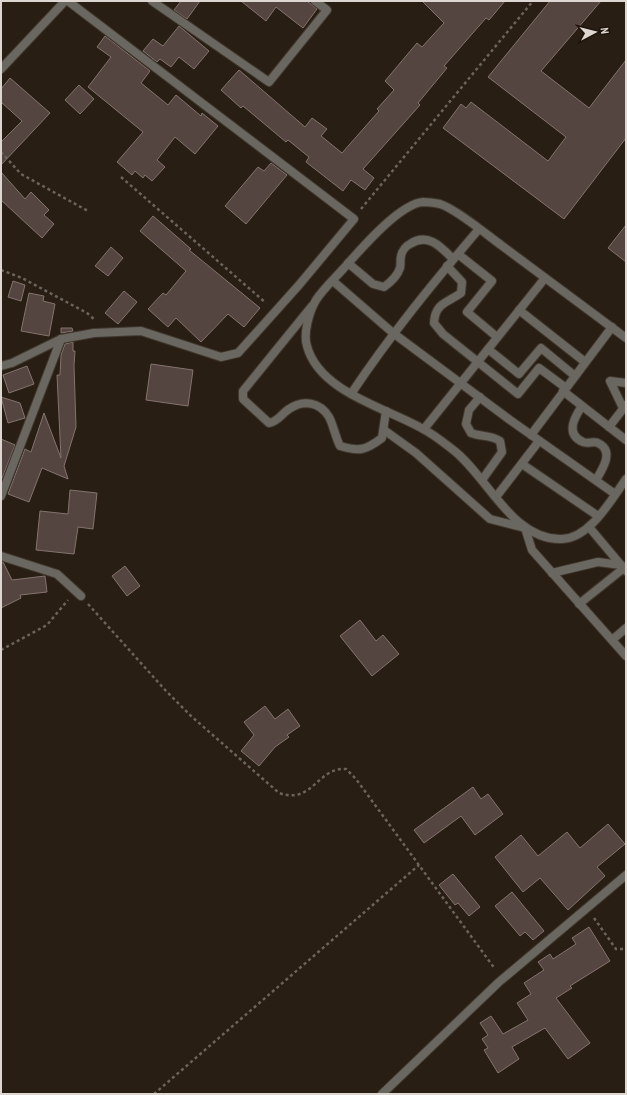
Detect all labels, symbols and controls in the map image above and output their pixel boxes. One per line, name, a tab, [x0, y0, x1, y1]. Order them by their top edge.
north arrow	[575, 12, 615, 52]
text: N	[598, 27, 612, 35]

